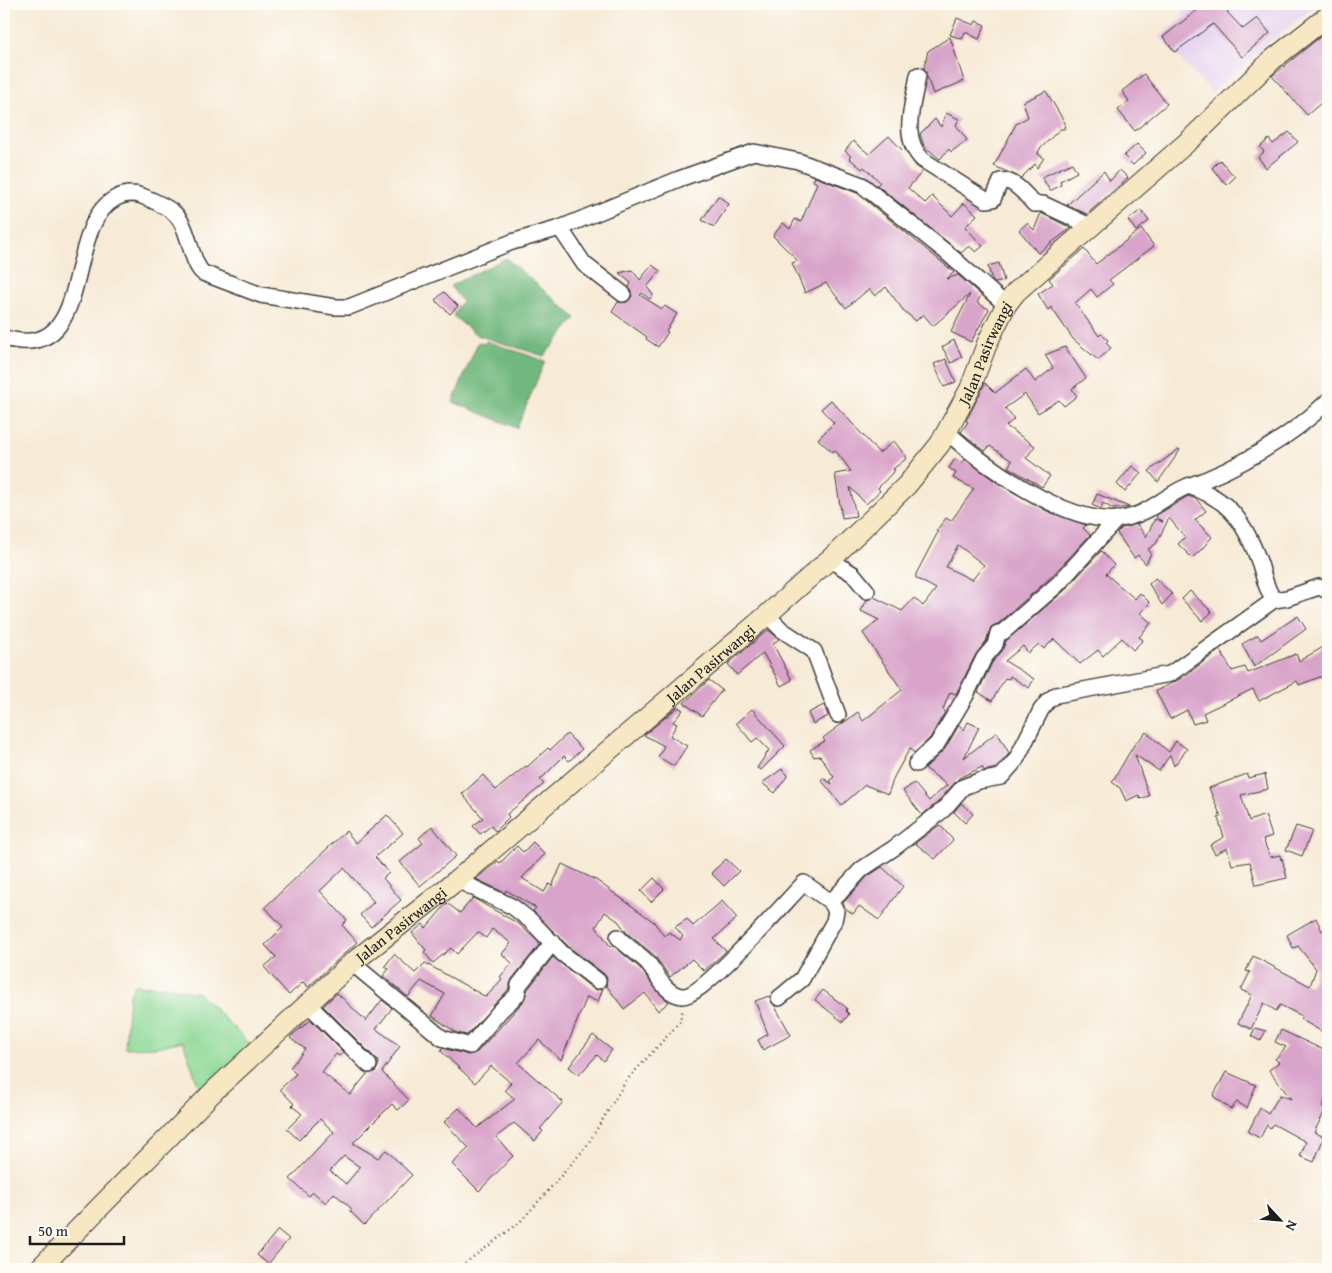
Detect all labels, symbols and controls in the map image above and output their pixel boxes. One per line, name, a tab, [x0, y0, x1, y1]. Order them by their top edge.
street label: Jalan Pasirwangi	[951, 295, 1018, 411]
street label: Jalan Pasirwangi	[659, 618, 761, 710]
street label: Jalan Pasirwangi	[348, 880, 452, 970]
north arrow	[1254, 1196, 1304, 1246]
scale bar	[30, 1213, 124, 1245]
text: N	[1280, 1217, 1303, 1235]
text: 50 m	[38, 1220, 69, 1241]

